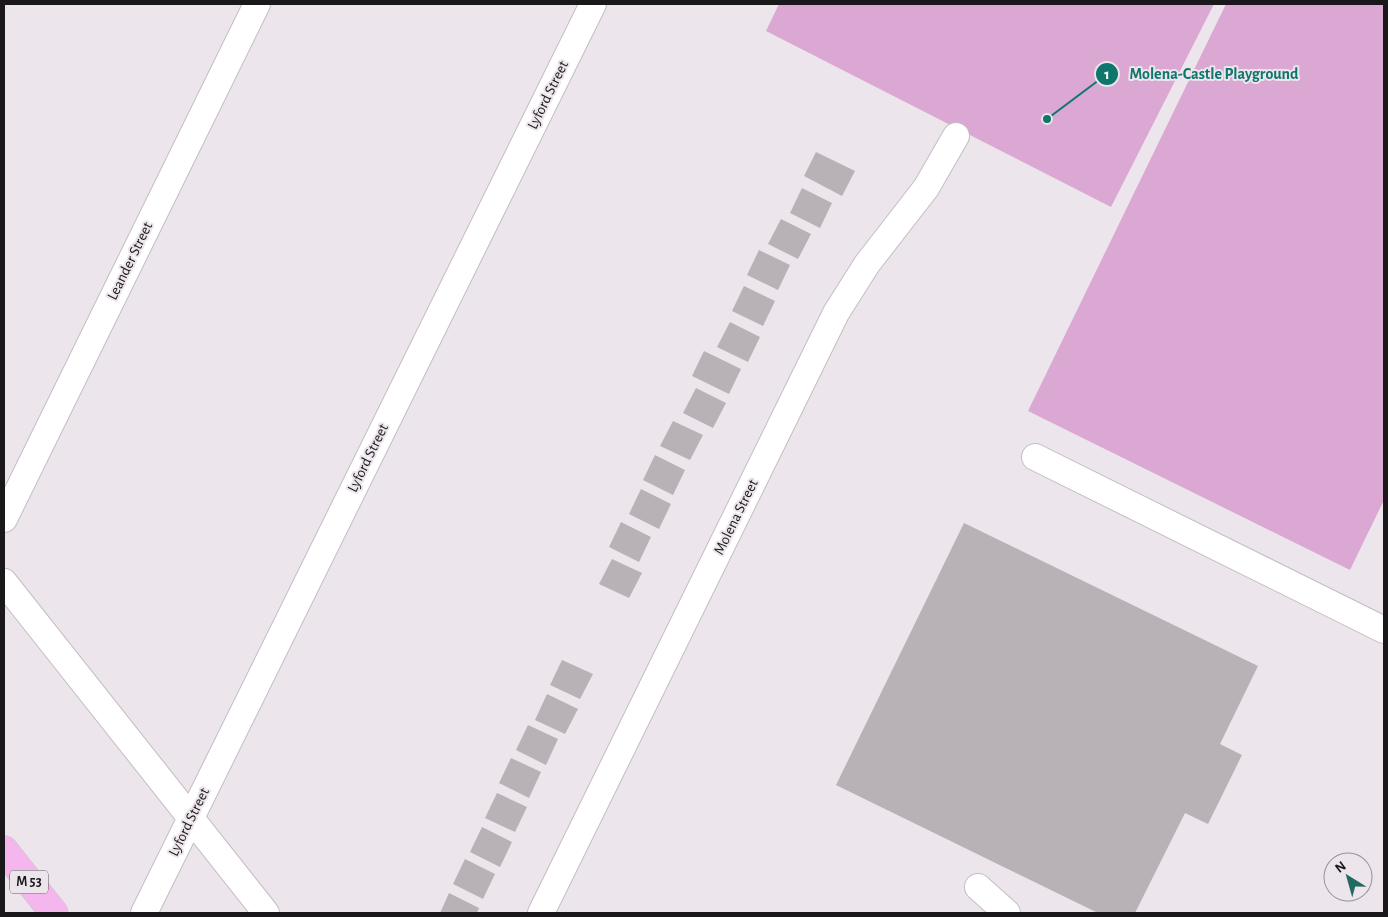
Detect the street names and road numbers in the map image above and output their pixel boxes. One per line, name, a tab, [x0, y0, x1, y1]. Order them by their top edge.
street label: Lyford Street	[525, 58, 571, 132]
street label: Leander Street	[105, 219, 155, 302]
street label: Lyford Street	[345, 421, 391, 495]
street label: Molena Street	[711, 477, 761, 557]
street label: Lyford Street	[166, 785, 212, 859]
road number: M 53	[10, 870, 48, 894]

